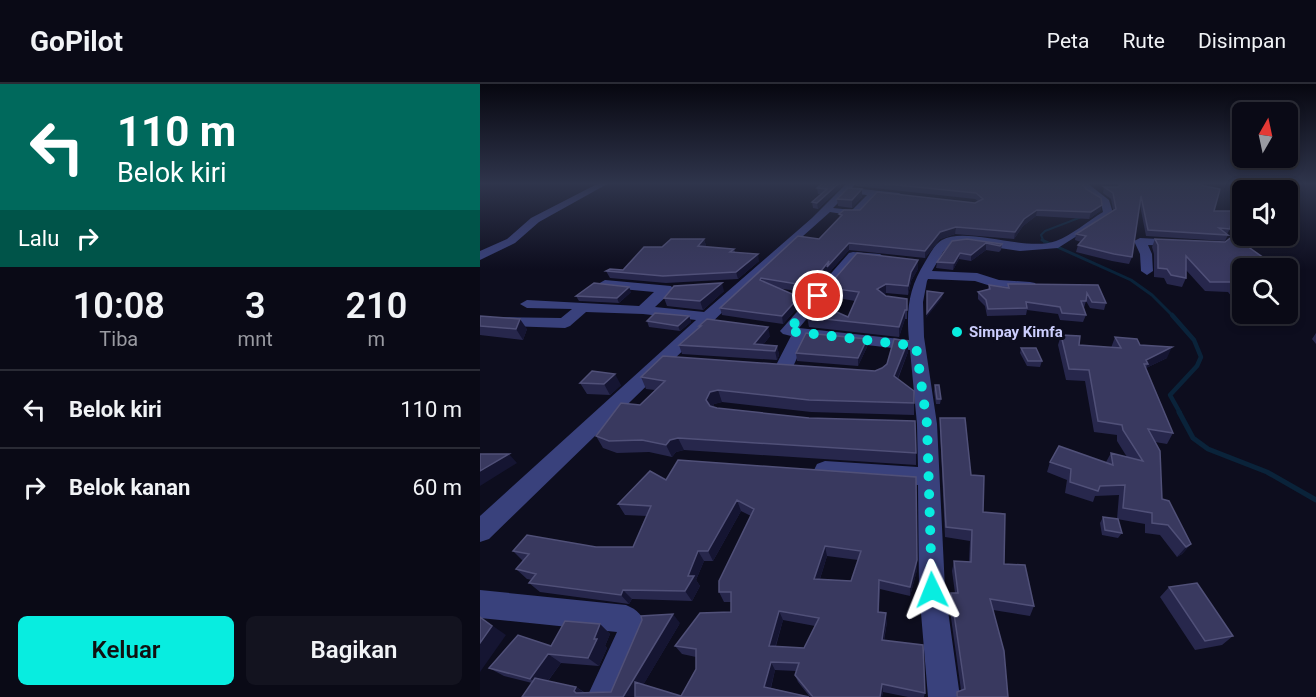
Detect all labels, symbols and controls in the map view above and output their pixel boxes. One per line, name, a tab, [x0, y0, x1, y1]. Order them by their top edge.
text: GoPilot	[30, 25, 123, 58]
text: Peta	[1047, 29, 1089, 53]
text: Rute	[1122, 29, 1165, 53]
text: Disimpan	[1198, 29, 1286, 53]
north arrow	[1232, 102, 1298, 168]
map controls	[1232, 102, 1298, 324]
text: 110 m	[117, 107, 236, 156]
icon: left	[18, 108, 96, 186]
text: Belok kiri	[117, 157, 226, 189]
button: sound	[1232, 180, 1298, 246]
icon: right	[71, 222, 104, 255]
text: Lalu	[18, 226, 59, 251]
button: search	[1232, 258, 1298, 324]
pin	[792, 270, 843, 321]
icon: arrive	[801, 279, 834, 312]
text: 10:08	[73, 285, 165, 327]
text: 3	[245, 285, 265, 327]
text: 210	[346, 285, 407, 327]
place label: Simpay Kimfa	[969, 323, 1063, 341]
marker: Simpay Kimfa	[950, 325, 964, 339]
text: Tiba	[99, 327, 138, 351]
text: mnt	[238, 327, 273, 351]
text: m	[368, 327, 385, 351]
icon: left	[18, 393, 51, 426]
text: Belok kiri	[69, 397, 162, 422]
text: 110 m	[400, 397, 462, 422]
icon: right	[18, 471, 51, 504]
text: Belok kanan	[69, 475, 190, 500]
text: 60 m	[413, 475, 462, 500]
position arrow	[900, 558, 964, 622]
button: Keluar	[18, 616, 234, 685]
button: Bagikan	[246, 616, 462, 685]

